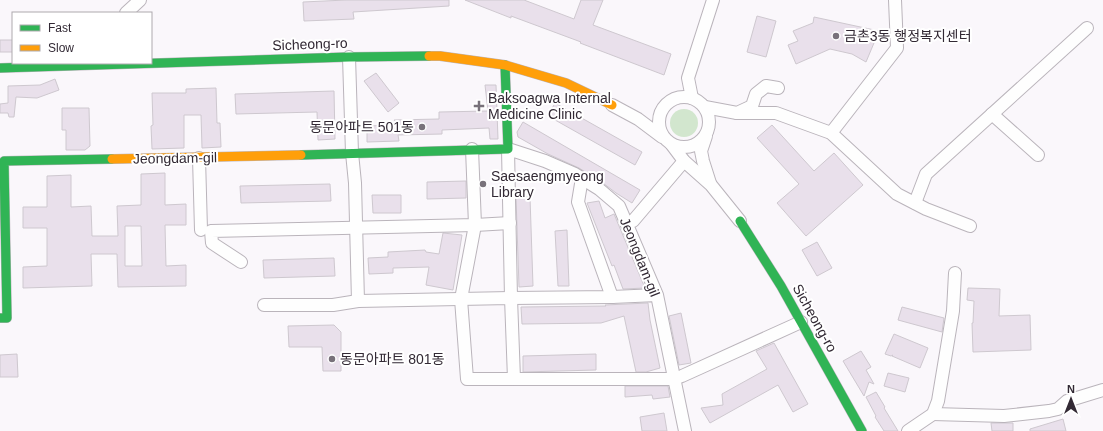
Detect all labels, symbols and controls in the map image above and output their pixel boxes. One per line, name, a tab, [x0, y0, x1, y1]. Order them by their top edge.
legend	[12, 12, 152, 64]
text: Fast	[48, 21, 72, 35]
place label: 금촌3동 행정복지센터	[844, 28, 972, 44]
marker: 금촌3동 행정복지센터	[831, 31, 841, 41]
street label: Sicheong-ro	[272, 35, 348, 53]
text: Slow	[48, 41, 74, 55]
place label: Baksoagwa Internal Medicine Clinic	[488, 90, 611, 122]
marker: Baksoagwa Internal Medicine Clinic	[473, 100, 485, 112]
place label: 동문아파트 501동	[309, 119, 414, 135]
marker: 동문아파트 501동	[417, 122, 427, 132]
street label: Jeongdam-gil	[133, 149, 217, 167]
place label: Saesaengmyeong Library	[491, 168, 604, 200]
marker: Saesaengmyeong Library	[478, 179, 488, 189]
street label: Jeongdam-gil	[617, 215, 663, 299]
street label: Sicheong-ro	[790, 281, 840, 355]
place label: 동문아파트 801동	[340, 351, 445, 367]
marker: 동문아파트 801동	[327, 354, 337, 364]
north arrow	[1051, 379, 1091, 419]
text: N	[1067, 383, 1075, 395]

